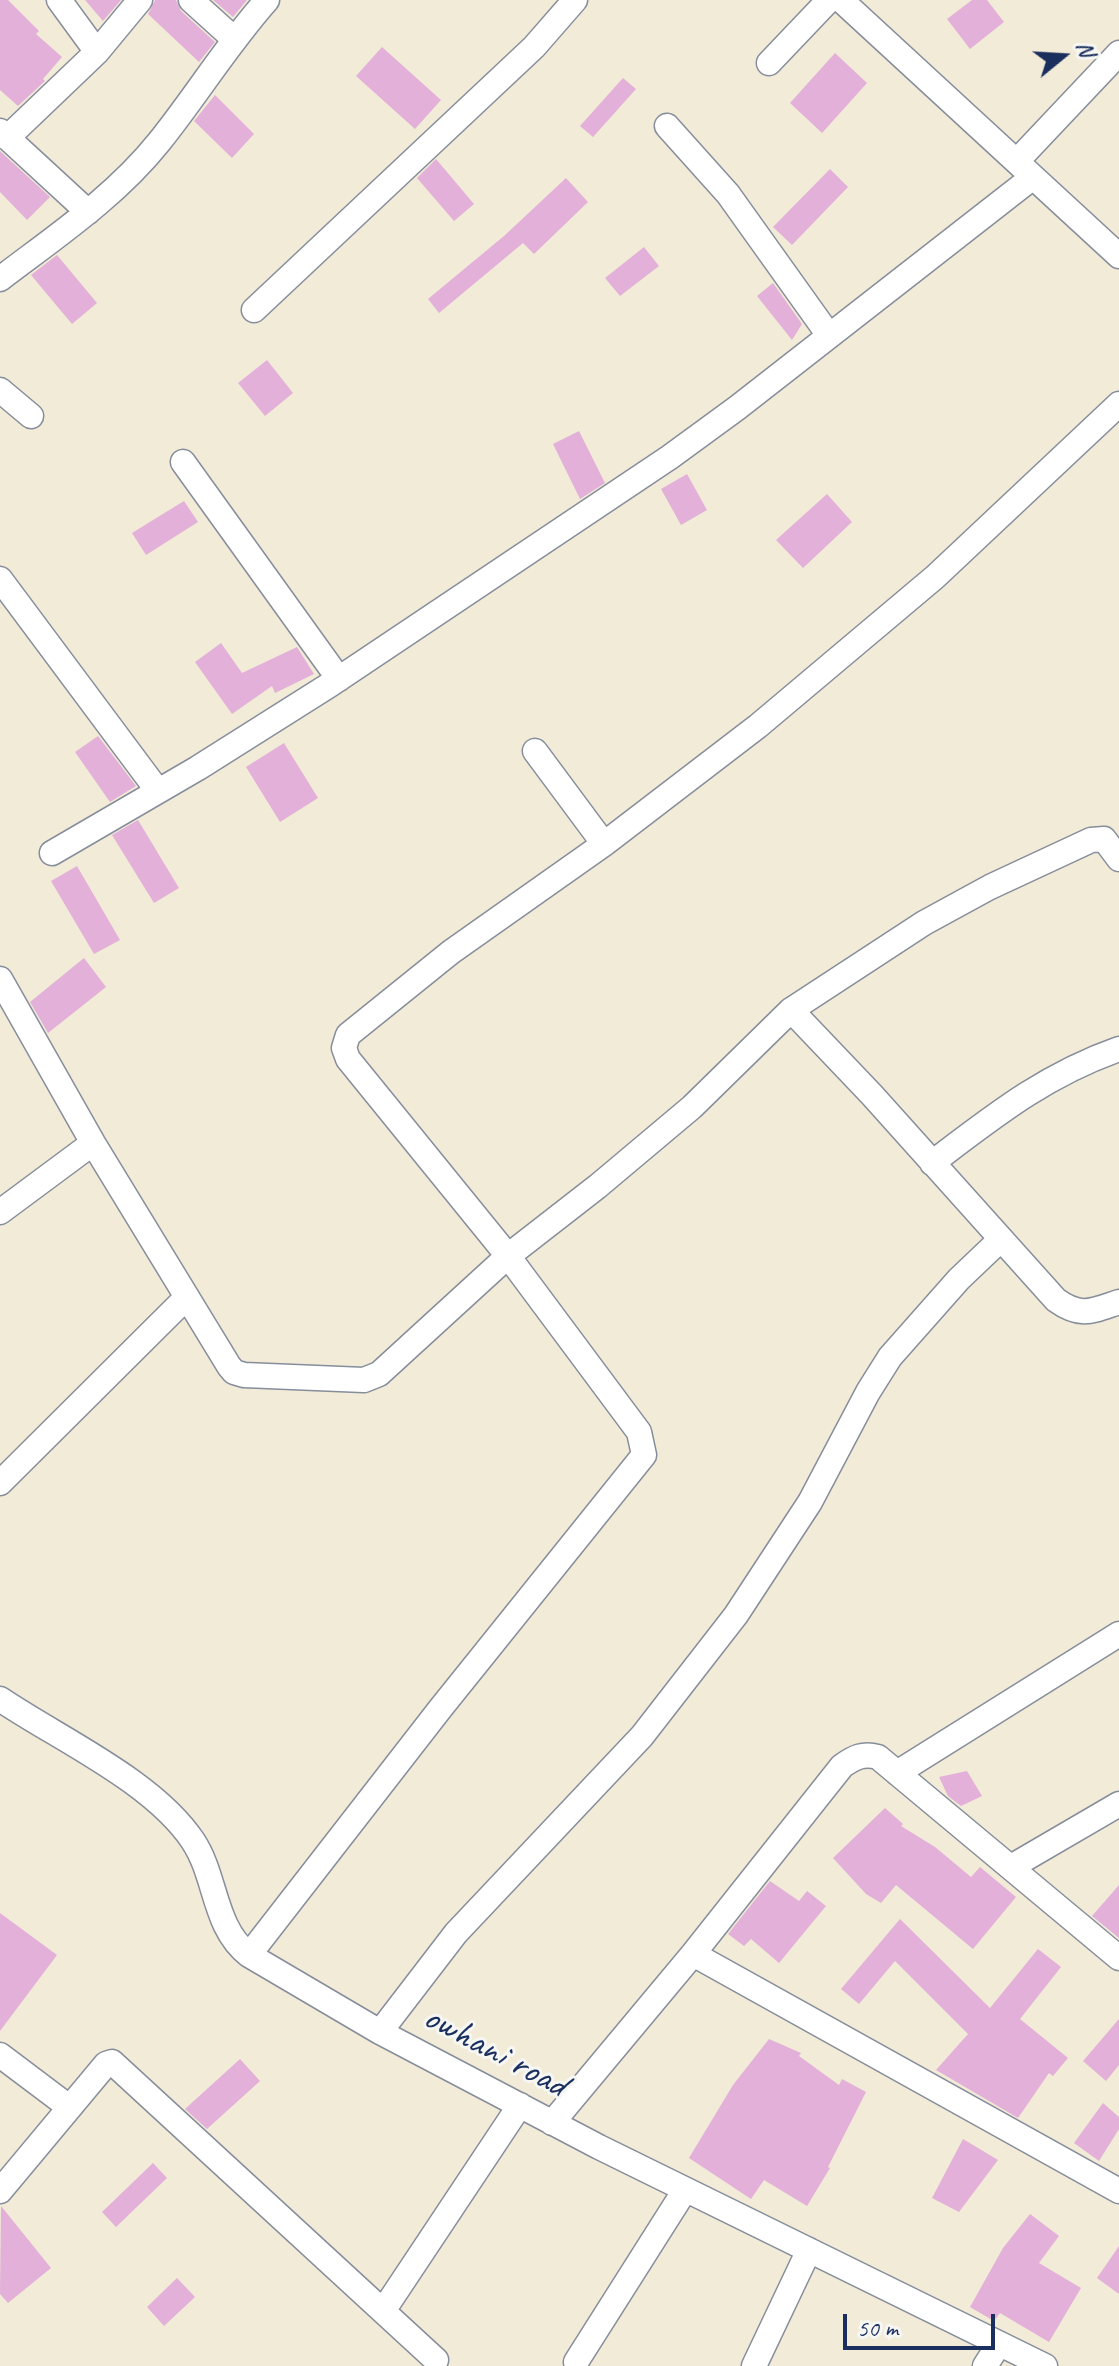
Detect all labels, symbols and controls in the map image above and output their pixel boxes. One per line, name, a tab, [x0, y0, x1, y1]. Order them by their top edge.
north arrow	[1023, 16, 1103, 96]
text: N	[1070, 38, 1101, 59]
street label: owhani road	[415, 1995, 575, 2109]
scale bar	[847, 2298, 999, 2348]
text: 50 m	[857, 2313, 898, 2343]

